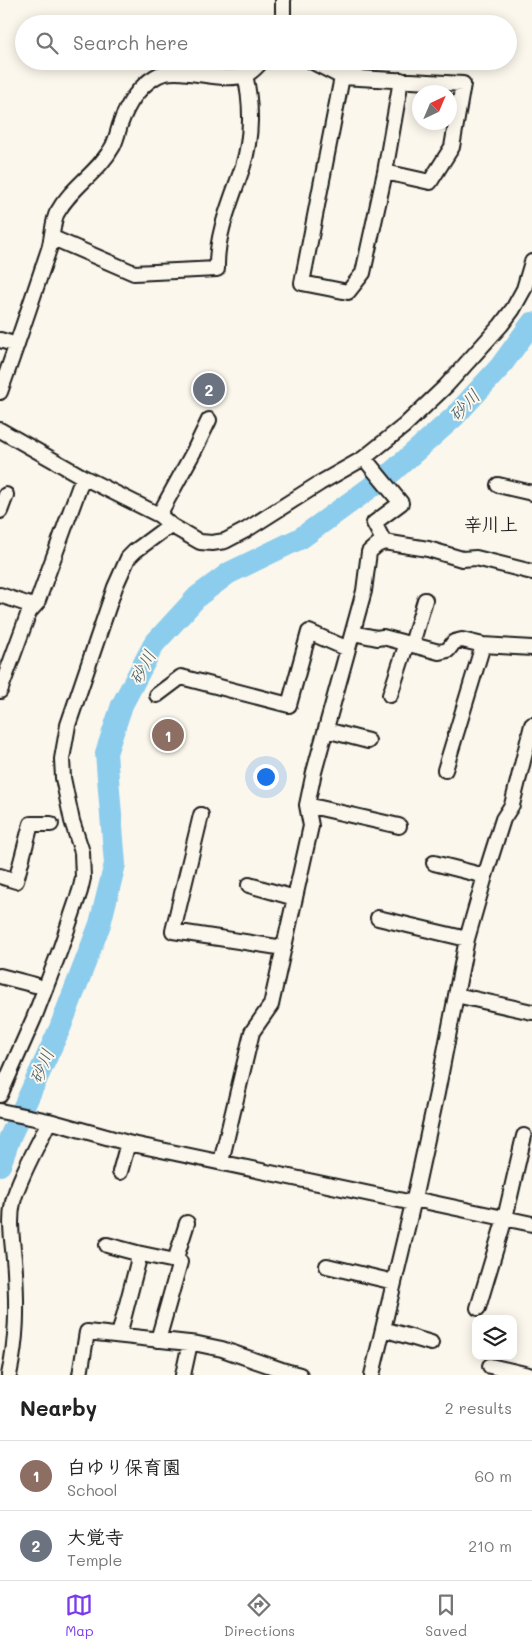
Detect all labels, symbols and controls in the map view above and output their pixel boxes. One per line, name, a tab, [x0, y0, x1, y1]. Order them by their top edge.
search box	[15, 15, 517, 70]
icon: search	[33, 29, 61, 57]
text: Search here	[73, 30, 189, 55]
north arrow	[412, 85, 457, 130]
pin: 2	[193, 370, 225, 408]
water label: 砂川	[443, 384, 485, 426]
district label: 辛川上	[464, 512, 518, 536]
water label: 砂川	[123, 645, 161, 689]
pin: 1	[152, 716, 184, 754]
your location	[253, 764, 279, 790]
water label: 砂川	[23, 1045, 59, 1087]
map controls	[472, 1315, 517, 1360]
button: layers	[472, 1315, 517, 1360]
text: Nearby	[20, 1394, 97, 1421]
text: 2 results	[445, 1397, 512, 1418]
text: 白ゆり保育園	[67, 1454, 181, 1479]
text: 1	[32, 1465, 40, 1486]
text: 60 m	[475, 1465, 512, 1486]
text: School	[67, 1479, 117, 1500]
text: 大覚寺	[67, 1524, 124, 1549]
text: 2	[32, 1535, 40, 1556]
text: 210 m	[468, 1535, 512, 1556]
text: Temple	[67, 1549, 122, 1570]
tab: Map	[65, 1591, 94, 1640]
tab: Directions	[224, 1591, 295, 1640]
tab: Saved	[425, 1591, 467, 1640]

